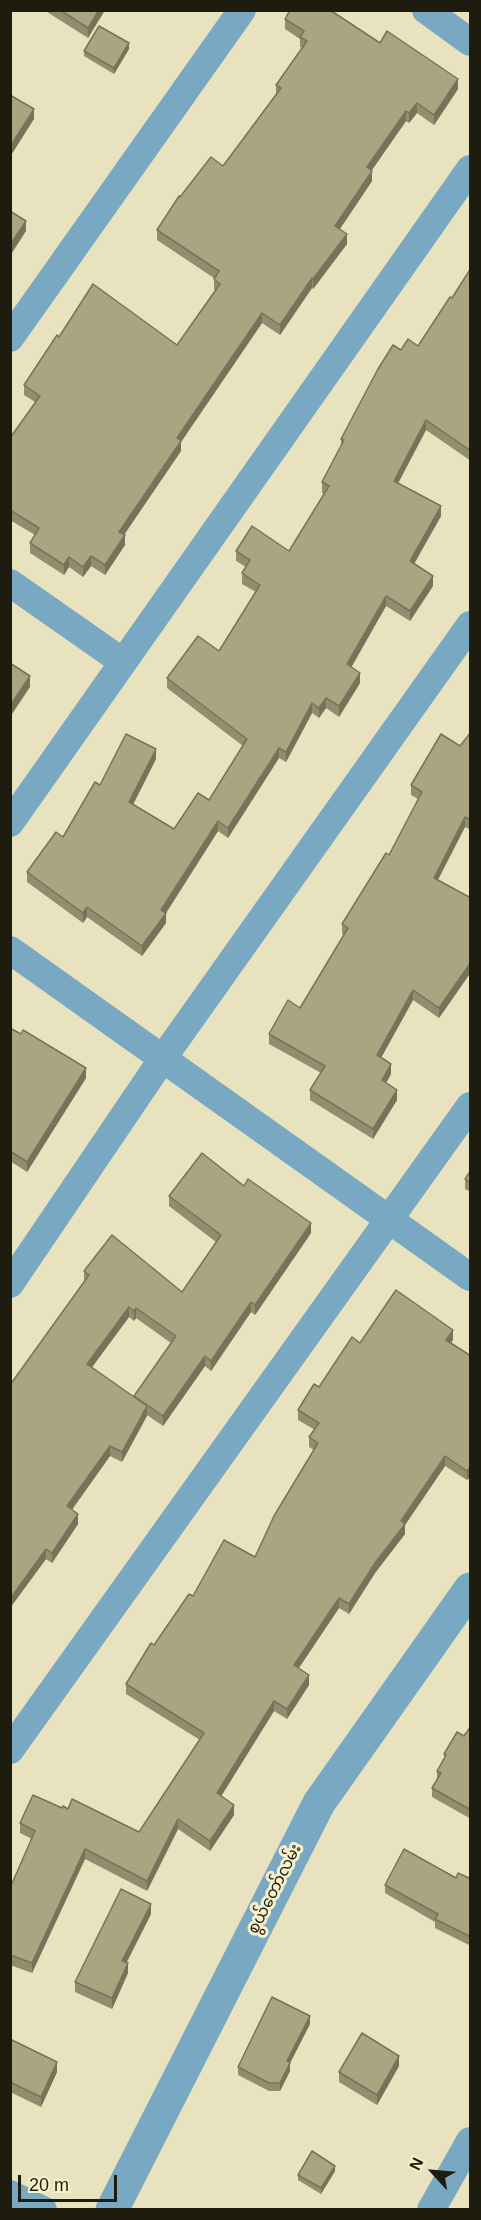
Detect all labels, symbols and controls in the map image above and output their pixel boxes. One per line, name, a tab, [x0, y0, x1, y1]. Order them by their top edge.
street label: စွယ်တော်လမ်း	[244, 1841, 306, 1937]
north arrow	[403, 2142, 463, 2202]
text: N	[406, 2155, 427, 2173]
scale bar	[21, 2163, 120, 2201]
text: 20 m	[29, 2175, 69, 2195]

